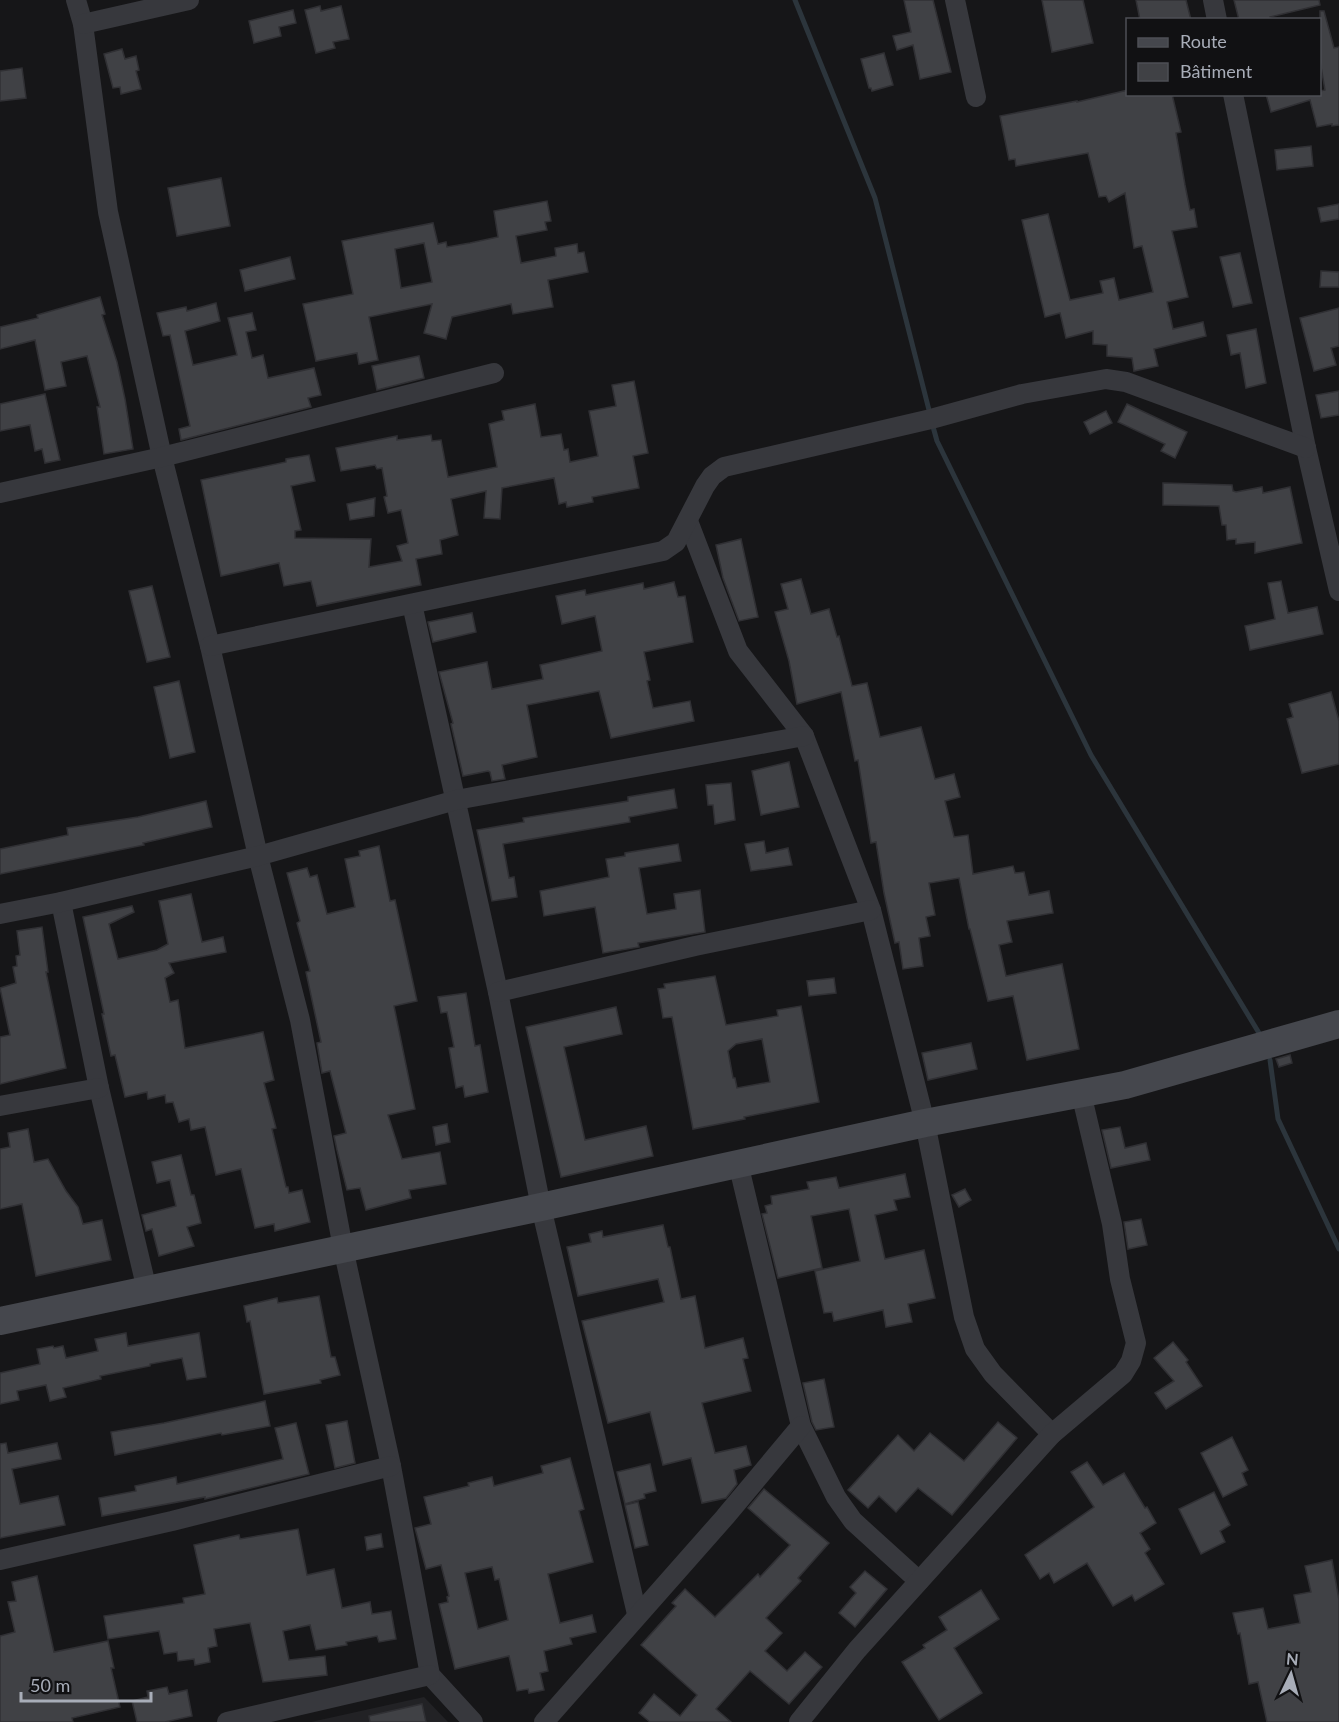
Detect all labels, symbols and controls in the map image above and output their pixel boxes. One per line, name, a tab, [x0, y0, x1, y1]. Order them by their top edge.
legend	[1126, 18, 1321, 96]
text: Route	[1180, 30, 1227, 52]
text: Bâtiment	[1180, 60, 1253, 82]
north arrow	[1261, 1644, 1321, 1704]
text: N	[1285, 1649, 1299, 1669]
scale bar	[21, 1665, 152, 1703]
text: 50 m	[30, 1674, 70, 1696]

